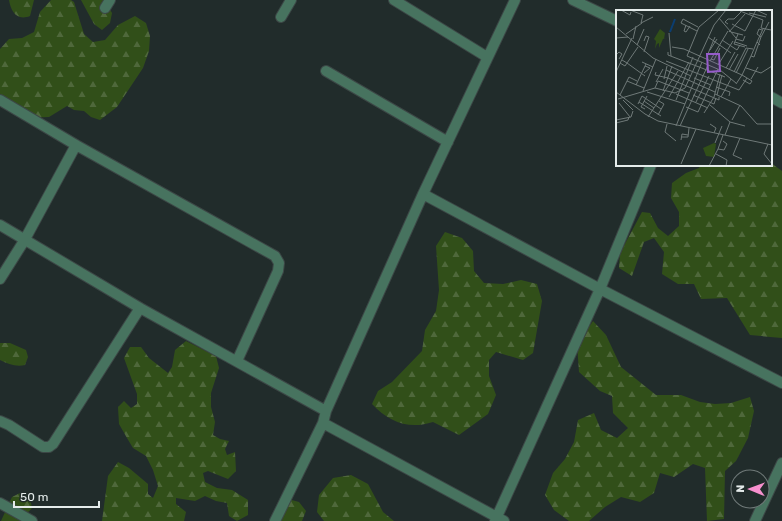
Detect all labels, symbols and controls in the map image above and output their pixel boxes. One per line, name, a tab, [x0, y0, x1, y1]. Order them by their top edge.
inset map	[616, 10, 772, 166]
north arrow	[730, 469, 770, 509]
scale bar	[14, 483, 99, 509]
text: N	[734, 485, 747, 493]
text: 50 m	[20, 490, 48, 504]

